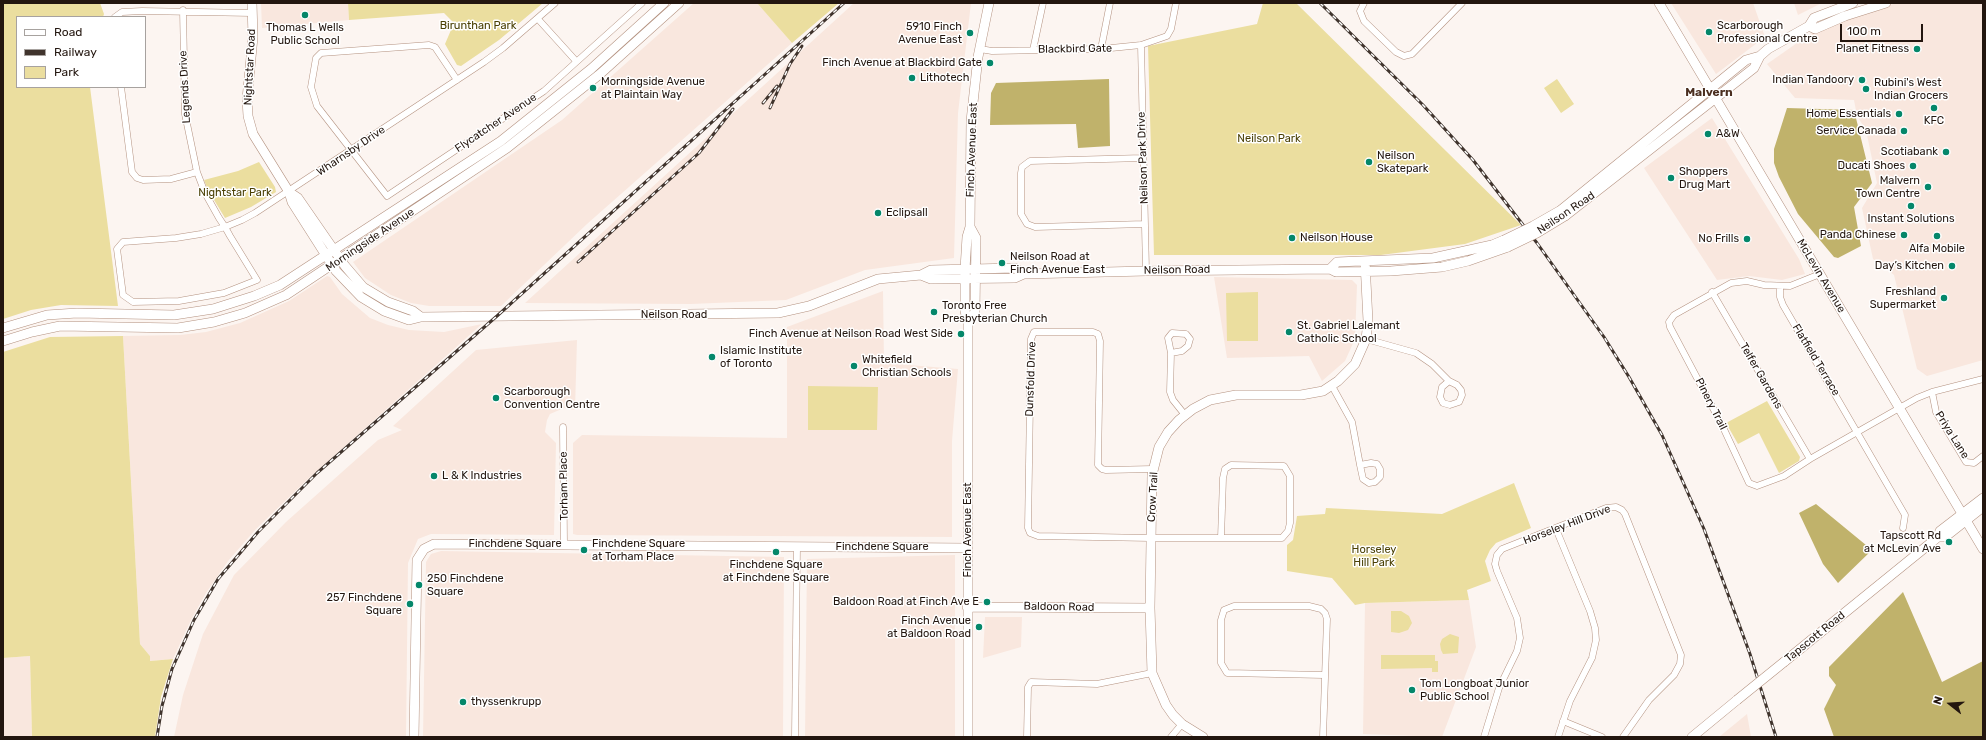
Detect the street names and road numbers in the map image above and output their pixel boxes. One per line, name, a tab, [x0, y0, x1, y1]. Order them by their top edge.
street label: Nightstar Road	[241, 28, 259, 106]
street label: Blackbird Gate	[1038, 42, 1112, 56]
street label: Legends Drive	[177, 50, 193, 124]
street label: Flycatcher Avenue	[453, 91, 539, 155]
street label: Finch Avenue East	[964, 102, 980, 198]
street label: Neilson Park Drive	[1135, 112, 1151, 204]
street label: Wharnsby Drive	[314, 123, 388, 179]
street label: Neilson Road	[1535, 189, 1597, 237]
street label: Morningside Avenue	[323, 205, 417, 275]
street label: McLevin Avenue	[1794, 237, 1848, 315]
street label: Neilson Road	[1144, 263, 1210, 277]
street label: Neilson Road	[641, 308, 707, 322]
street label: Flatfield Terrace	[1789, 322, 1843, 398]
street label: Dunsfold Drive	[1023, 341, 1039, 417]
street label: Telfer Gardens	[1737, 341, 1785, 411]
street label: Pinery Trail	[1692, 376, 1730, 432]
street label: Priya Lane	[1932, 409, 1972, 461]
street label: Torham Place	[557, 451, 571, 521]
street label: Crow Trail	[1145, 472, 1161, 522]
street label: Finch Avenue East	[961, 482, 975, 578]
street label: Horseley Hill Drive	[1521, 502, 1613, 548]
street label: Finchdene Square	[468, 537, 562, 551]
street label: Finchdene Square	[835, 540, 929, 554]
street label: Baldoon Road	[1024, 600, 1094, 614]
street label: Tapscott Road	[1782, 609, 1848, 665]

